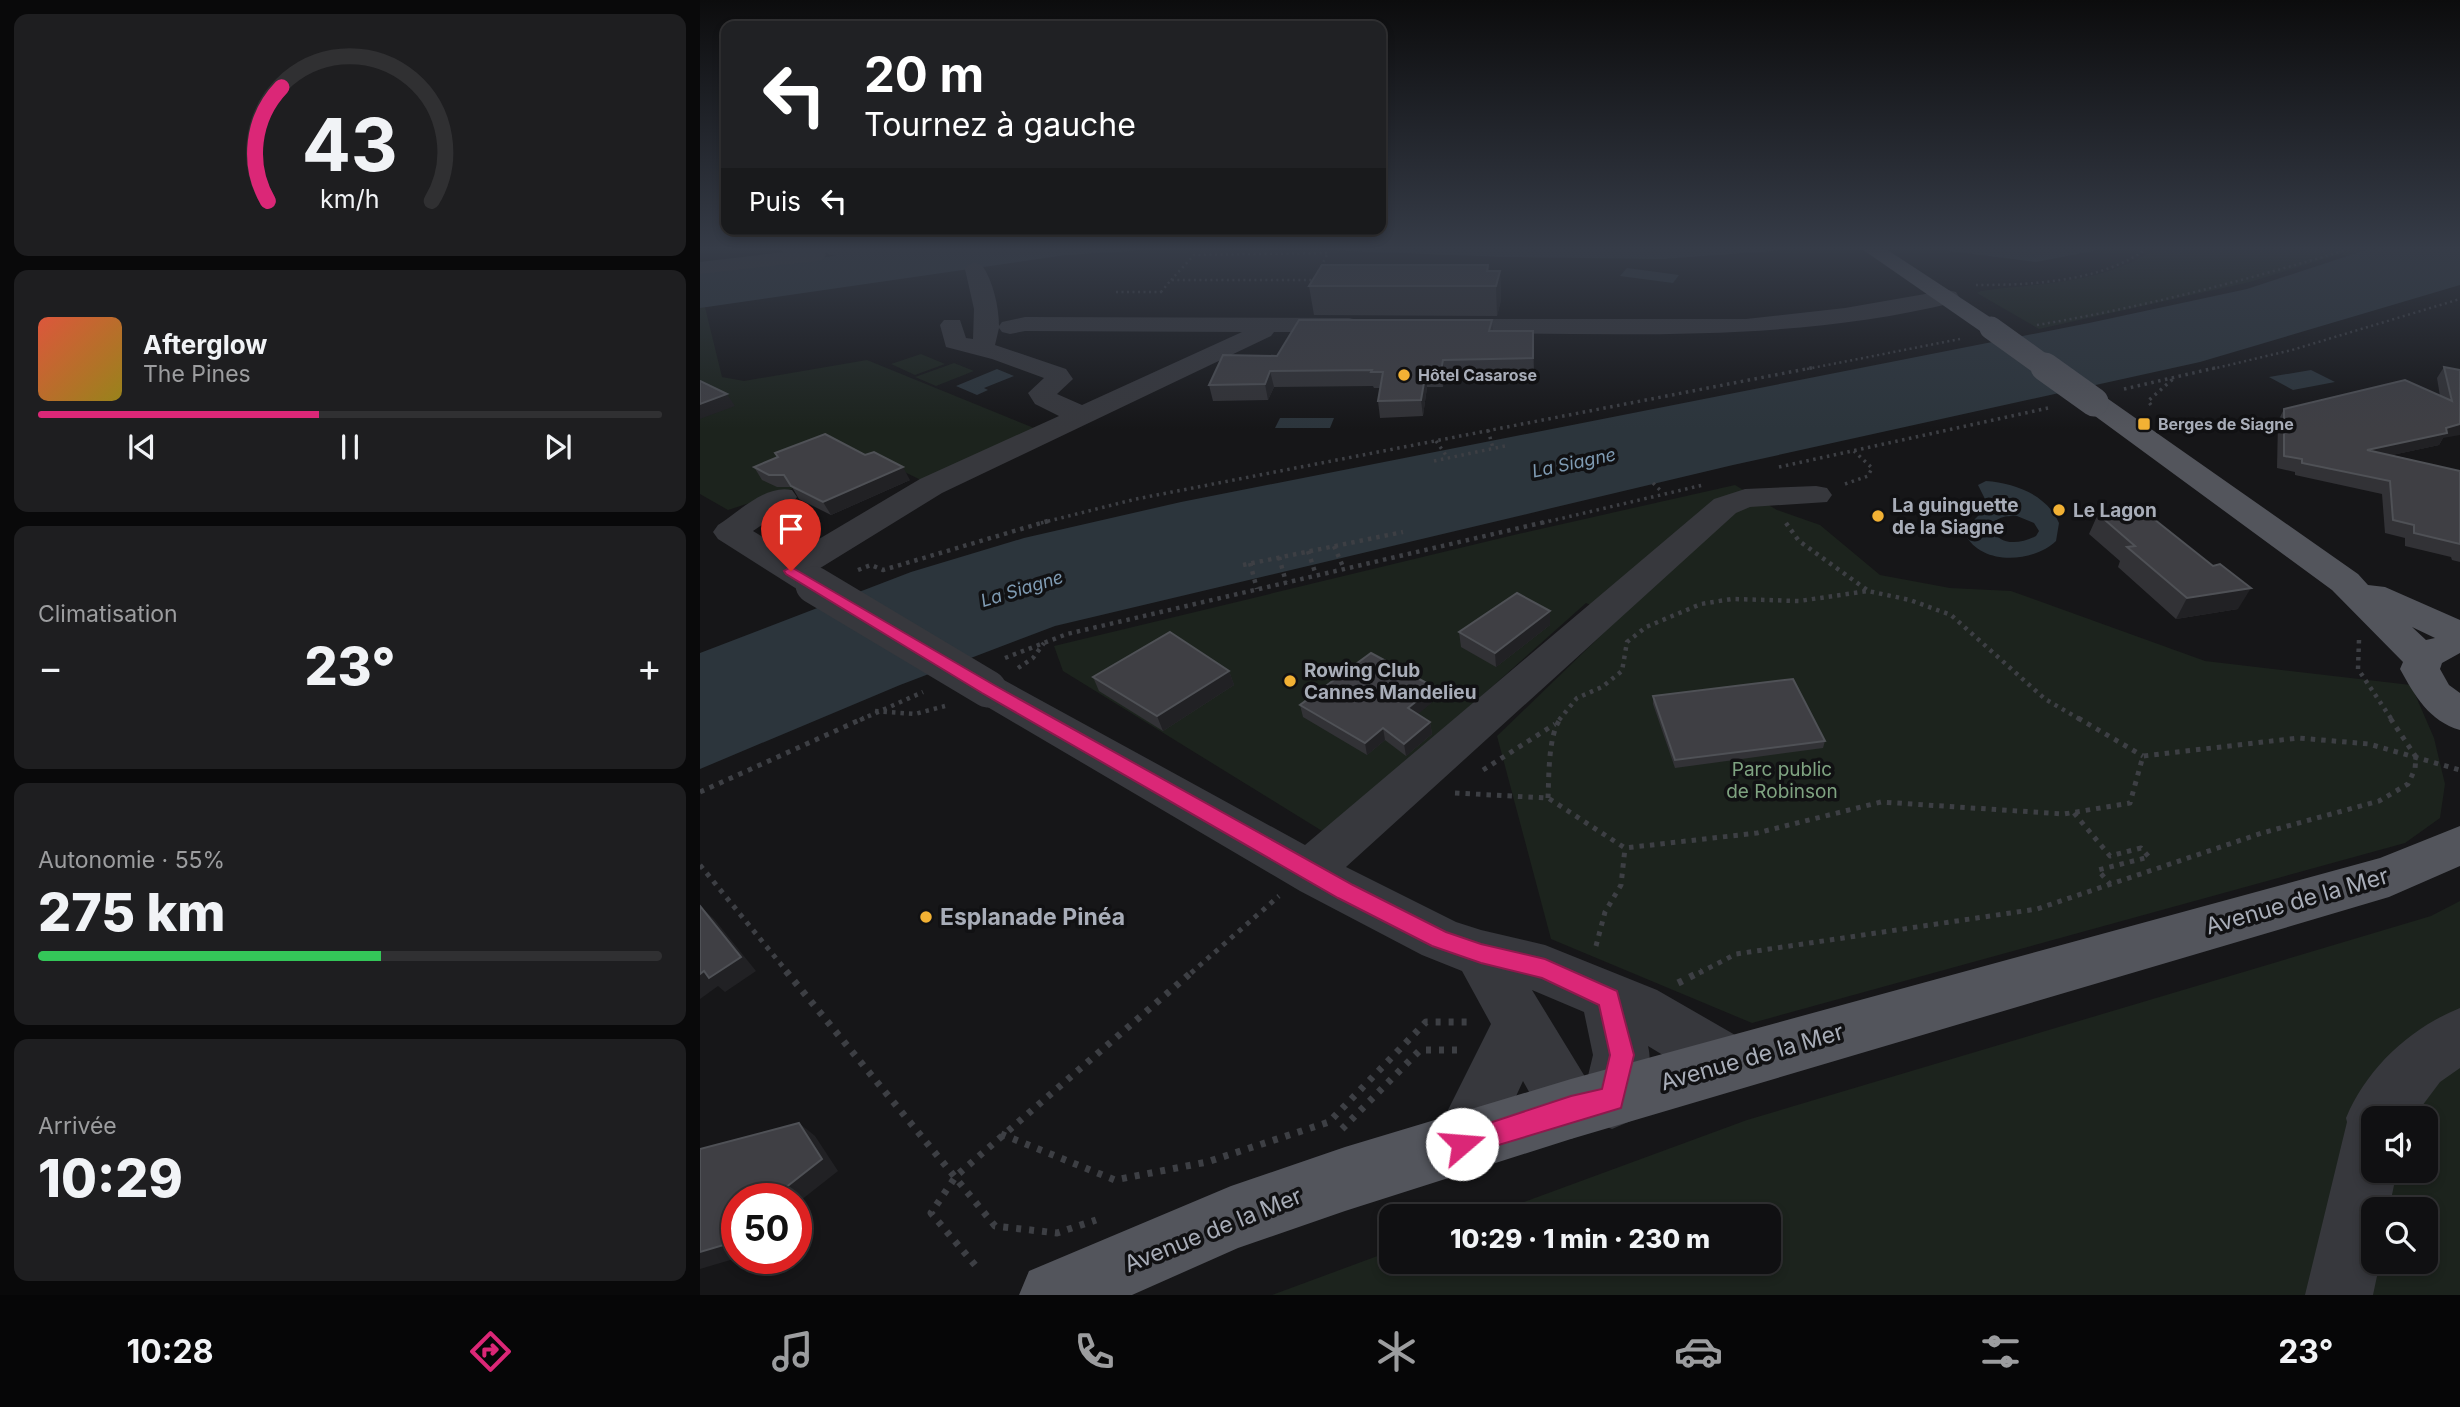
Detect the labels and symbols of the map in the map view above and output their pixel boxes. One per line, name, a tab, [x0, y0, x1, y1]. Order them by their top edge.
place label: Hôtel Casarose	[1418, 365, 1537, 385]
marker: Hôtel Casarose	[1396, 367, 1412, 383]
place label: Berges de Siagne	[2158, 414, 2294, 434]
marker: Berges de Siagne	[2136, 416, 2152, 432]
water label: La Siagne	[1530, 443, 1618, 482]
place label: La guinguette de la Siagne	[1892, 494, 2019, 539]
pin	[761, 499, 821, 571]
place label: Le Lagon	[2073, 499, 2157, 522]
marker: Le Lagon	[2051, 502, 2067, 518]
marker: La guinguette de la Siagne	[1870, 508, 1886, 524]
water label: La Siagne	[978, 566, 1066, 611]
place label: Rowing Club Cannes Mandelieu	[1304, 659, 1477, 704]
marker: Rowing Club Cannes Mandelieu	[1282, 673, 1298, 689]
park label: Parc public de Robinson	[1726, 758, 1838, 803]
street label: Avenue de la Mer	[2202, 861, 2392, 941]
place label: Esplanade Pinéa	[940, 903, 1125, 931]
marker: Esplanade Pinéa	[918, 909, 934, 925]
street label: Avenue de la Mer	[1657, 1017, 1847, 1097]
position arrow	[1425, 1107, 1499, 1181]
street label: Avenue de la Mer	[1120, 1181, 1306, 1278]
speed limit sign: 50	[721, 1183, 812, 1274]

